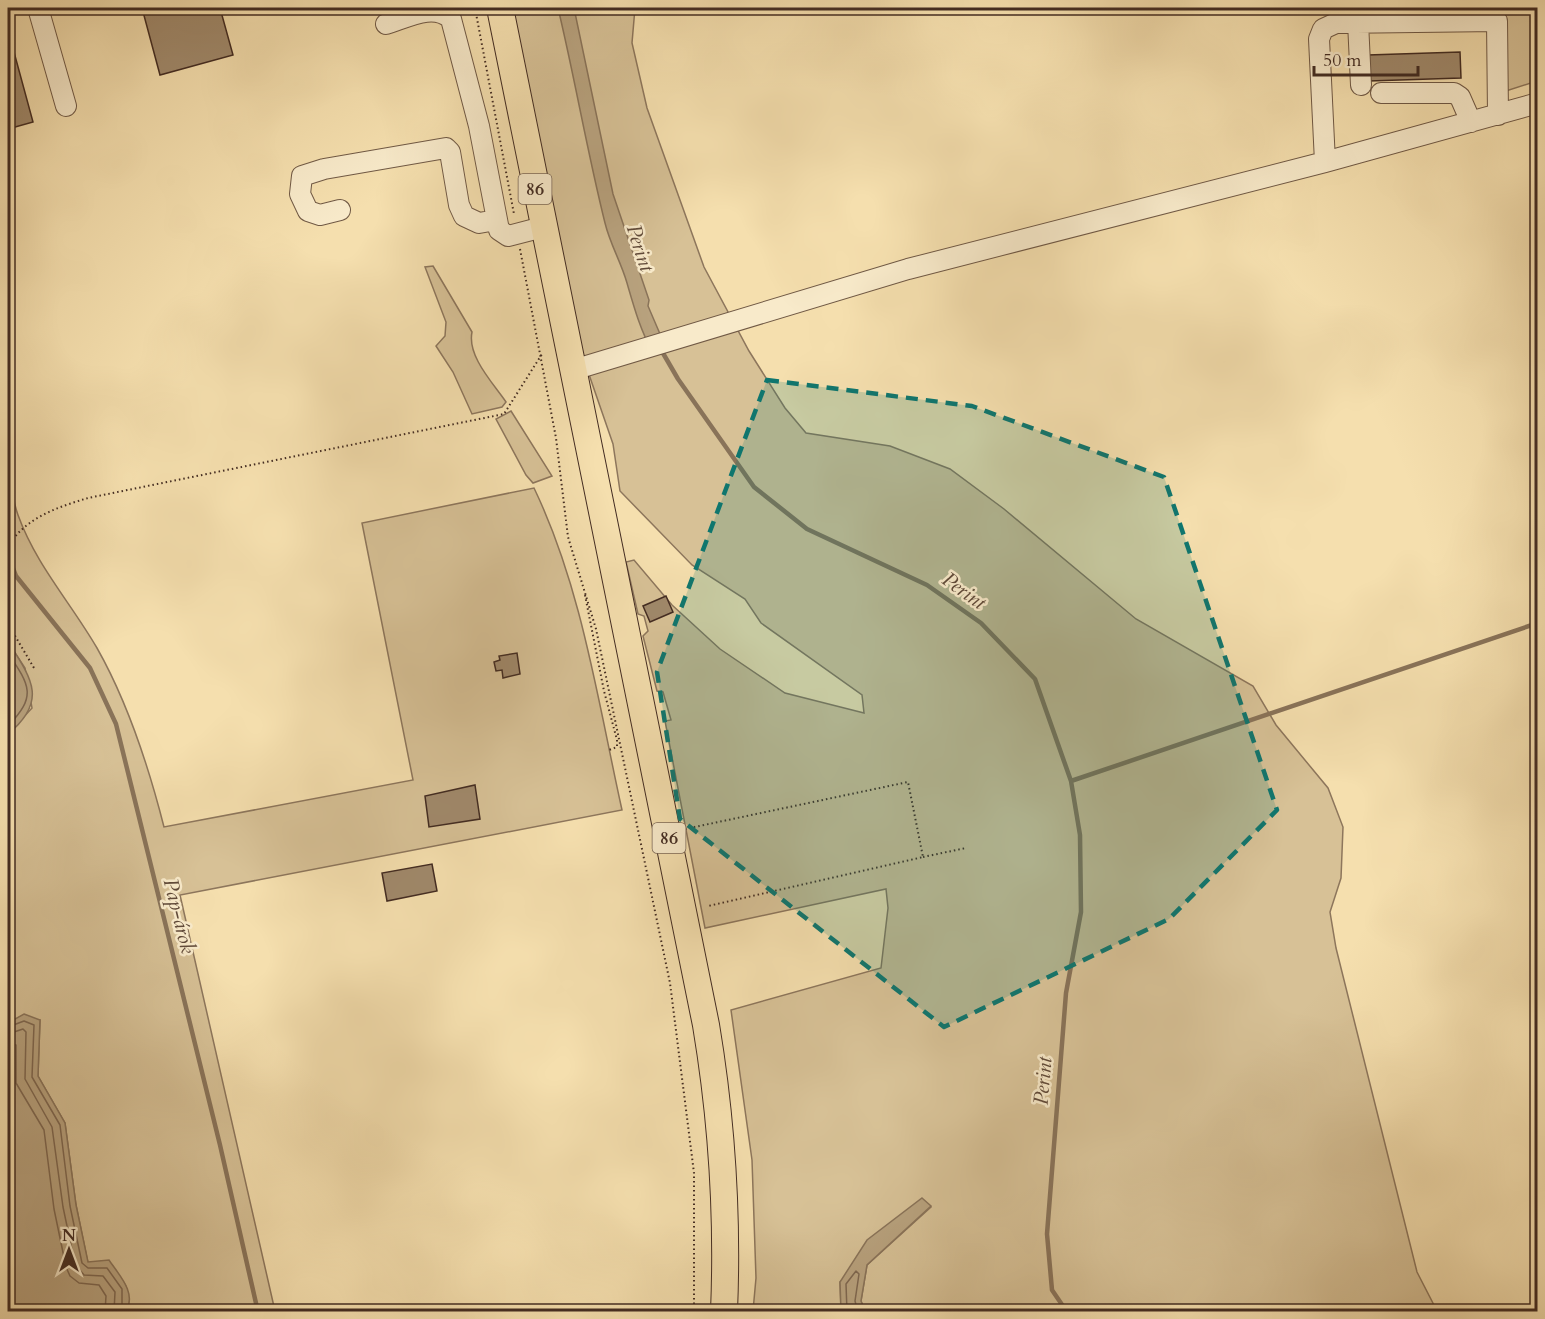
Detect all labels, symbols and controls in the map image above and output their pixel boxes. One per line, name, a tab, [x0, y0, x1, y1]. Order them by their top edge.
scale bar	[1314, 39, 1418, 77]
text: 50 m	[1323, 48, 1362, 73]
road number: 86	[518, 174, 552, 204]
water label: Perint	[619, 221, 662, 276]
water label: Perint	[936, 565, 993, 617]
road number: 86	[652, 823, 686, 853]
water label: Pap-árok	[156, 875, 202, 957]
water label: Perint	[1026, 1055, 1060, 1106]
north arrow	[39, 1220, 99, 1280]
text: N	[62, 1225, 76, 1247]

